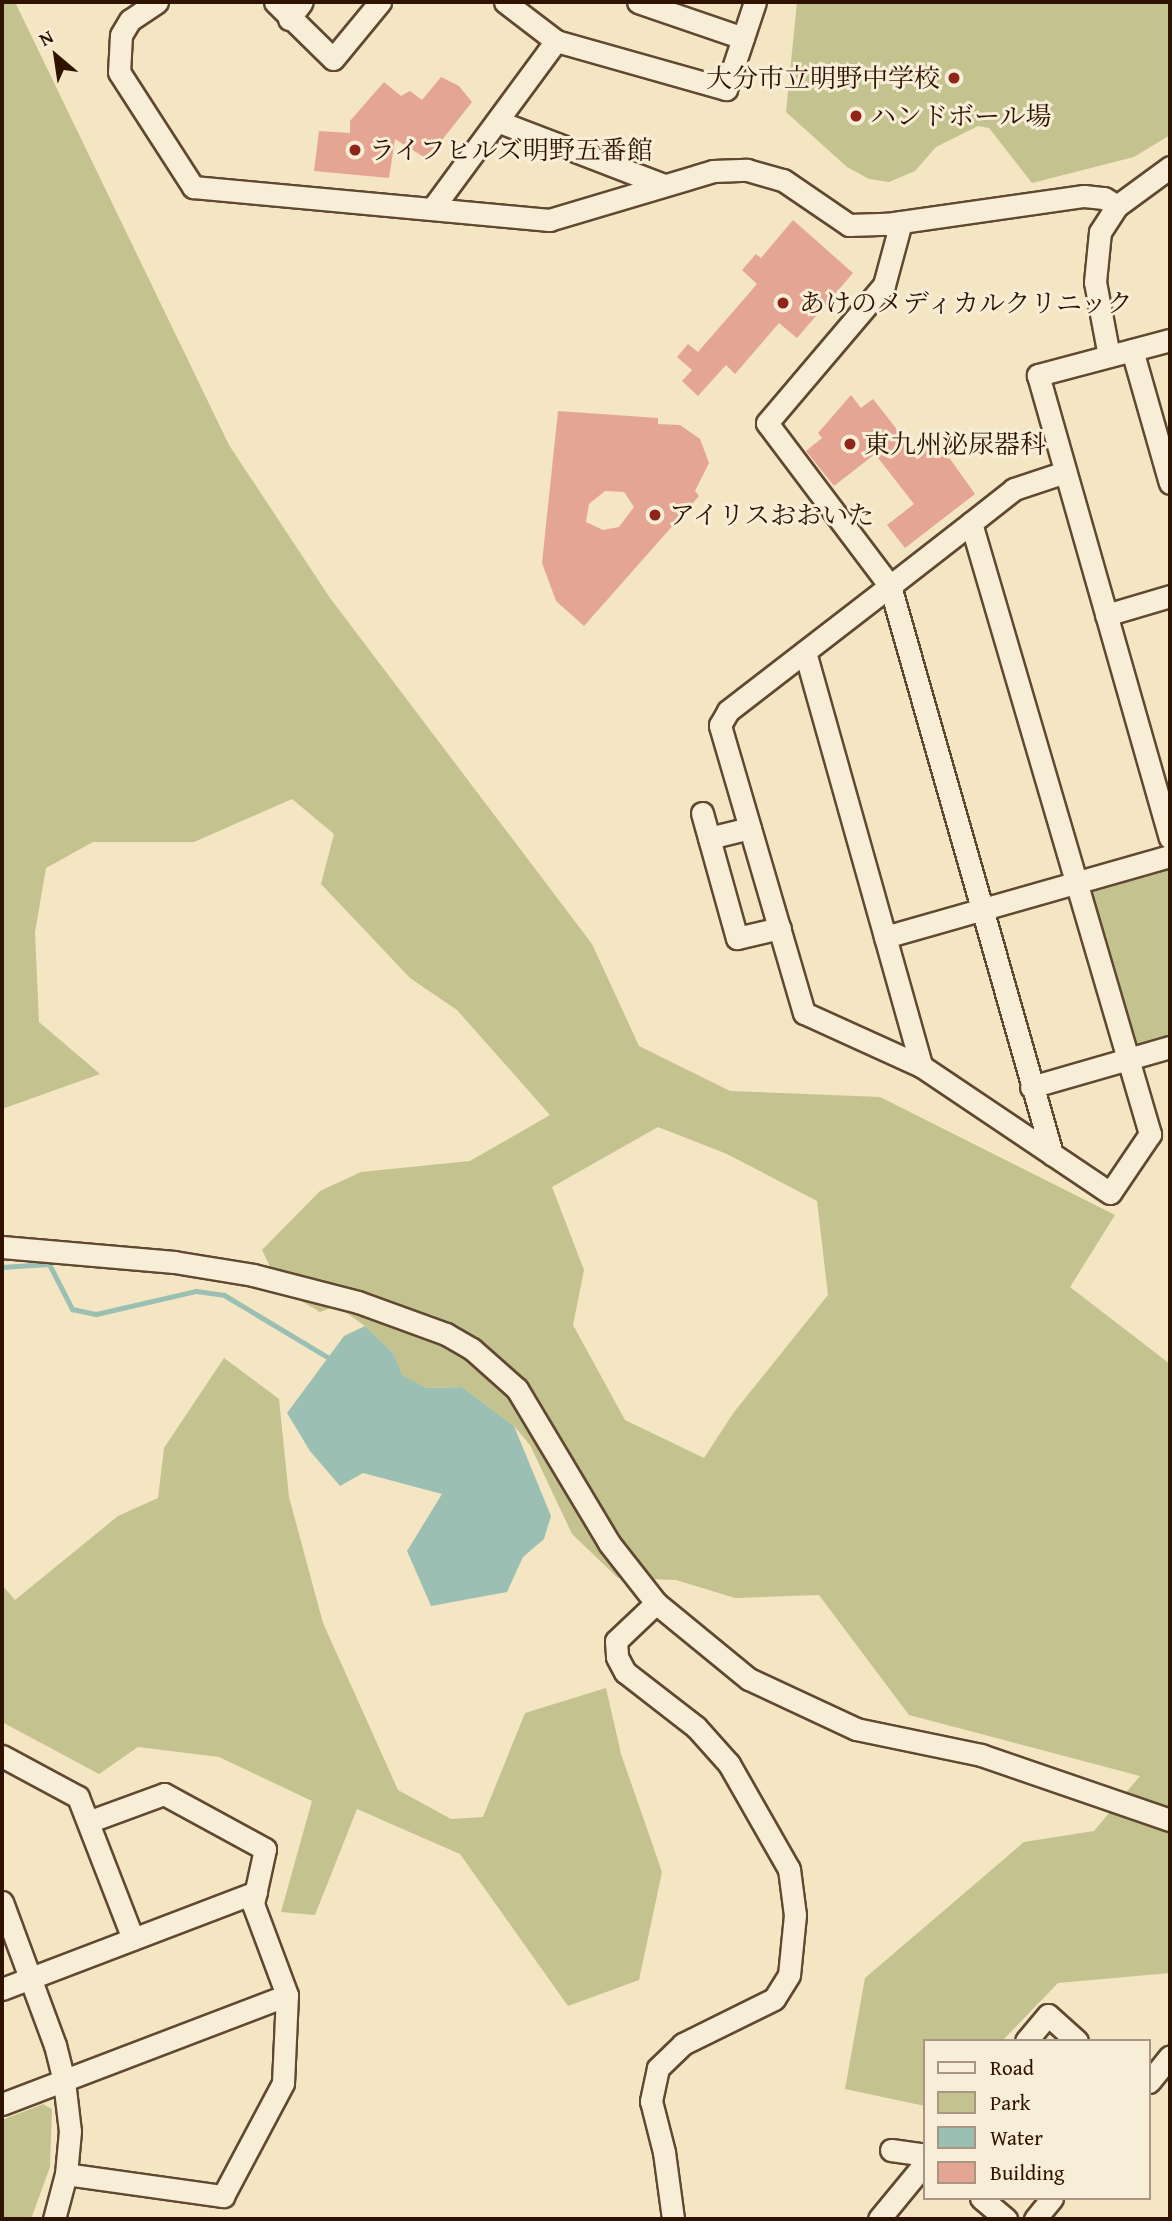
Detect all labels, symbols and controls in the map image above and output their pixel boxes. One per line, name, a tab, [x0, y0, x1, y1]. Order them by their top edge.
north arrow	[21, 21, 91, 91]
text: N	[33, 22, 58, 53]
place label: 大分市立明野中学校	[706, 62, 940, 94]
marker: 大分市立明野中学校	[946, 70, 962, 86]
place label: ハンドボール場	[870, 100, 1052, 132]
marker: ハンドボール場	[848, 108, 864, 124]
place label: ライフヒルズ明野五番館	[369, 134, 655, 166]
marker: ライフヒルズ明野五番館	[347, 142, 363, 158]
place label: あけのメディカルクリニック	[799, 287, 1137, 319]
marker: あけのメディカルクリニック	[773, 293, 793, 313]
place label: 東九州泌尿器科	[864, 428, 1046, 460]
marker: 東九州泌尿器科	[842, 436, 858, 452]
place label: アイリスおおいた	[669, 499, 877, 531]
marker: アイリスおおいた	[647, 507, 663, 523]
legend	[923, 2039, 1151, 2200]
text: Road	[990, 2052, 1034, 2083]
text: Park	[990, 2087, 1031, 2118]
text: Water	[990, 2122, 1043, 2153]
text: Building	[990, 2157, 1064, 2188]

